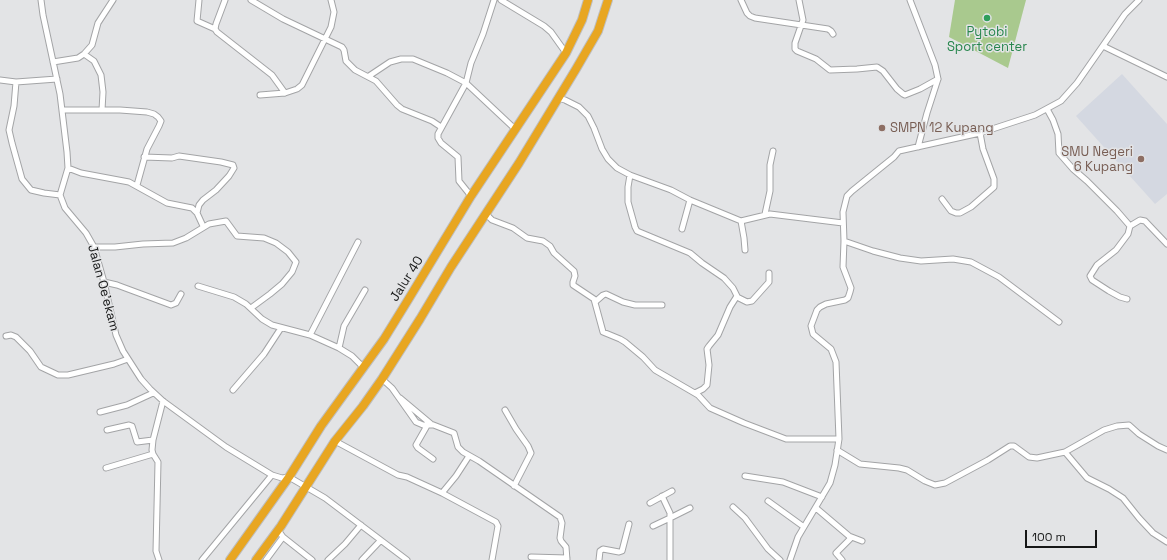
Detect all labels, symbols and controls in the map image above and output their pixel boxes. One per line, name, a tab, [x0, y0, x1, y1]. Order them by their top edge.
marker: Pytobi Sport center	[982, 13, 992, 23]
place label: Pytobi Sport center	[947, 24, 1027, 55]
place label: SMPN 12 Kupang	[890, 120, 994, 136]
marker: SMPN 12 Kupang	[877, 123, 887, 133]
place label: SMU Negeri 6 Kupang	[1061, 144, 1133, 175]
marker: SMU Negeri 6 Kupang	[1136, 154, 1146, 164]
street label: Jalan Oe'ekam	[84, 243, 122, 333]
street label: Jalur 40	[387, 253, 427, 305]
scale bar	[1027, 522, 1099, 548]
text: 100 m	[1032, 529, 1066, 545]

